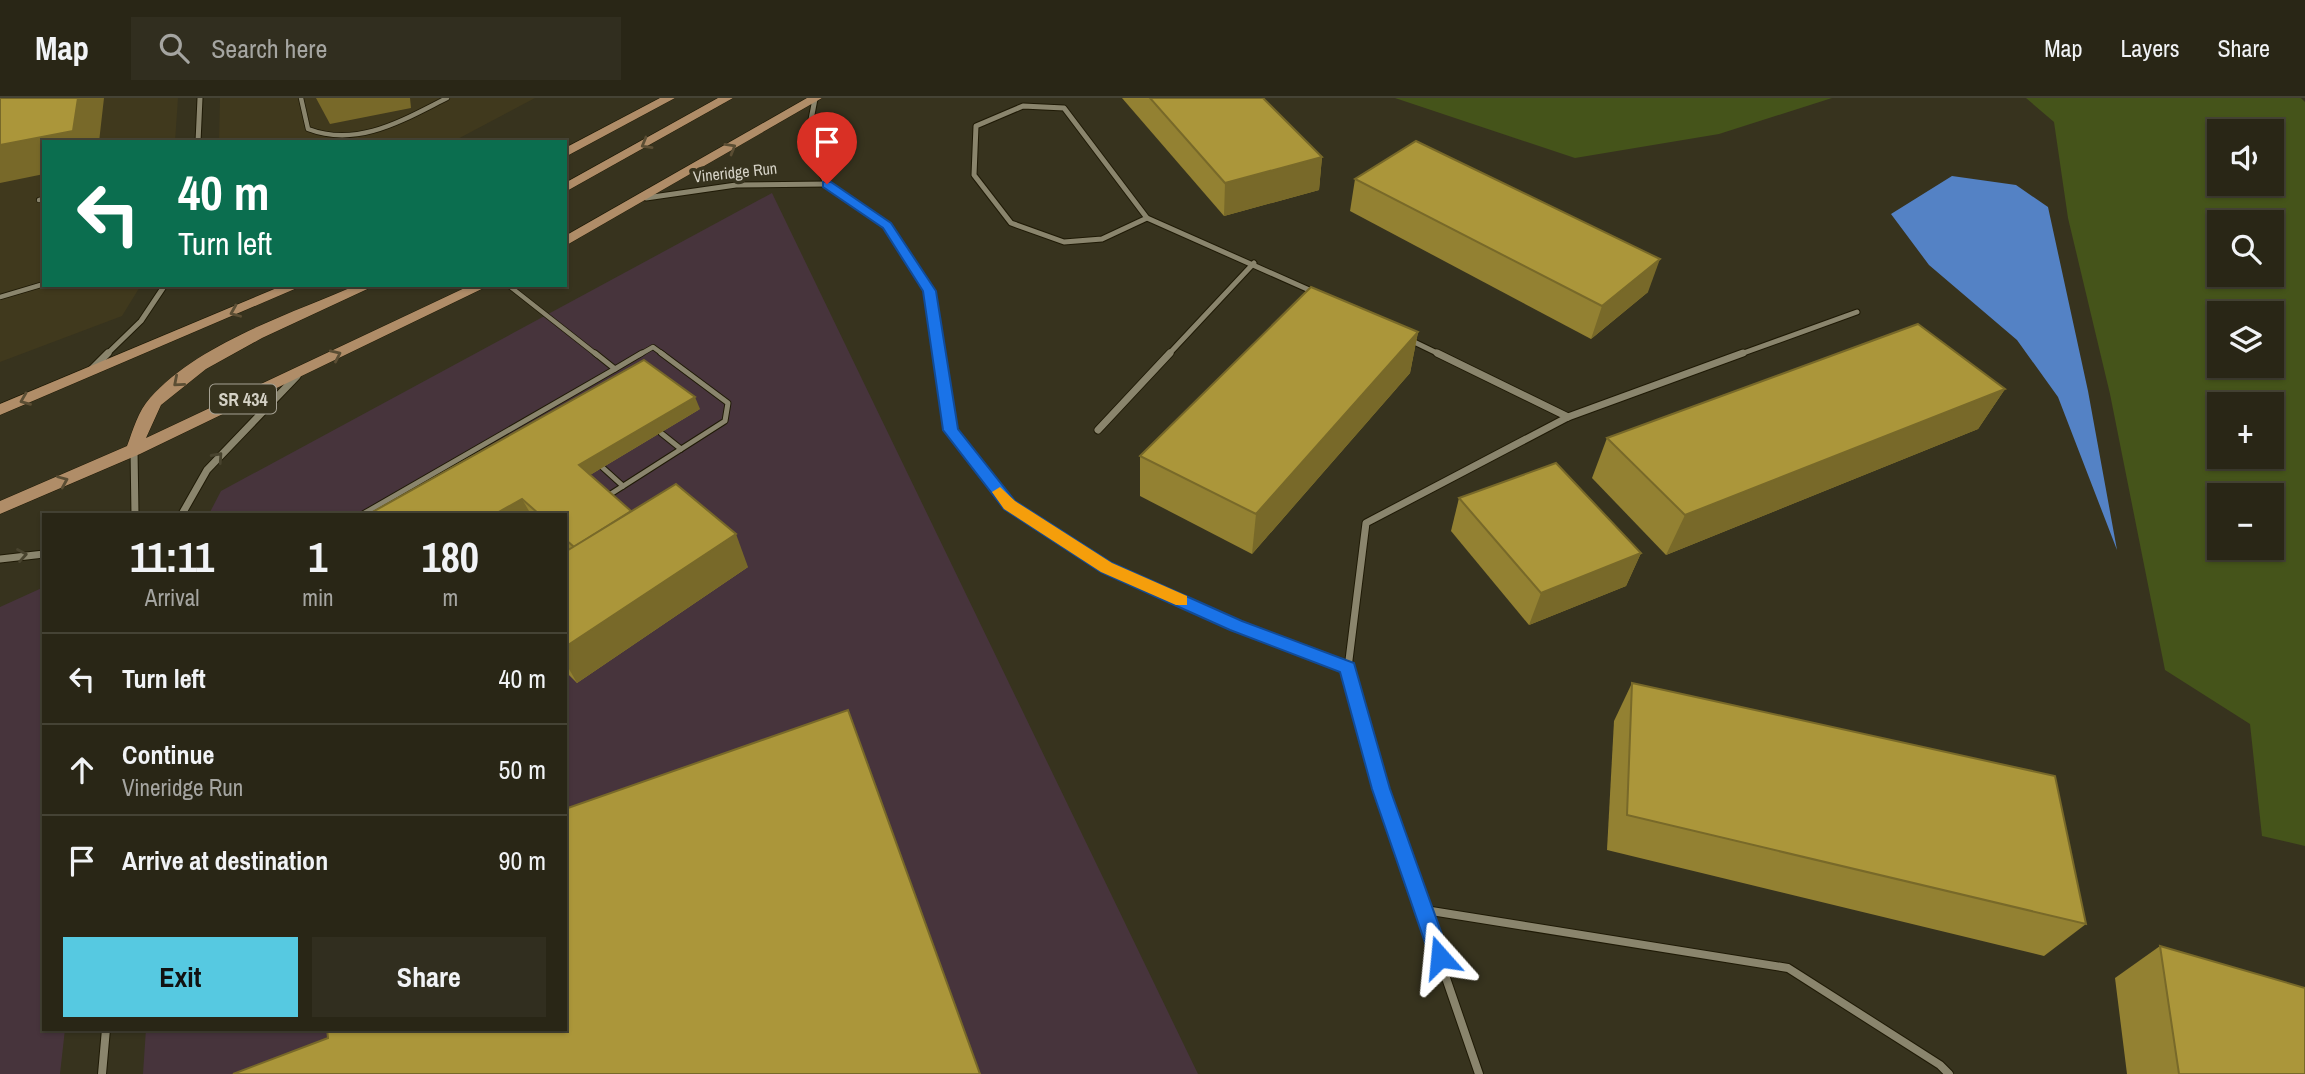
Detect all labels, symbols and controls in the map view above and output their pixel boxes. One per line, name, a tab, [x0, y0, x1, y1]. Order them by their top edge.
search box	[131, 17, 621, 80]
text: Map	[35, 26, 89, 70]
icon: search	[155, 29, 193, 67]
text: Search here	[211, 31, 327, 66]
text: Map	[2044, 32, 2082, 64]
text: Layers	[2120, 32, 2179, 64]
text: Share	[2217, 32, 2270, 64]
pin	[797, 112, 857, 184]
map controls	[2207, 119, 2284, 560]
button: sound	[2207, 119, 2284, 196]
icon: arrive	[808, 123, 846, 161]
one-way arrow	[641, 136, 653, 149]
one-way arrow	[724, 143, 737, 156]
street label: Vineridge Run	[692, 157, 778, 187]
text: 40 m	[178, 159, 270, 225]
icon: left	[63, 168, 154, 259]
button: search	[2207, 210, 2284, 287]
text: Turn left	[178, 222, 272, 265]
button: layers	[2207, 301, 2284, 378]
one-way arrow	[229, 304, 242, 318]
one-way arrow	[329, 350, 341, 364]
one-way arrow	[173, 374, 186, 386]
road number: SR 434	[210, 384, 276, 414]
one-way arrow	[19, 391, 31, 405]
button: +	[2207, 392, 2284, 469]
one-way arrow	[210, 452, 222, 465]
one-way arrow	[56, 475, 68, 489]
button: −	[2207, 483, 2284, 560]
text: 11:11	[130, 529, 214, 585]
text: 1	[308, 529, 327, 585]
text: 180	[422, 529, 479, 585]
one-way arrow	[16, 548, 28, 563]
text: Arrival	[145, 582, 199, 613]
text: min	[302, 582, 334, 613]
text: m	[442, 582, 458, 613]
icon: left	[63, 660, 101, 698]
text: Turn left	[122, 661, 206, 696]
text: 40 m	[499, 661, 546, 696]
text: Continue	[122, 737, 214, 772]
icon: ahead	[63, 751, 101, 789]
text: 50 m	[499, 752, 546, 787]
text: Vineridge Run	[122, 772, 243, 803]
icon: arrive	[63, 842, 101, 880]
text: Arrive at destination	[122, 843, 328, 878]
text: 90 m	[499, 843, 546, 878]
position arrow	[1403, 920, 1477, 994]
button: Exit	[63, 937, 298, 1017]
button: Share	[312, 937, 546, 1017]

